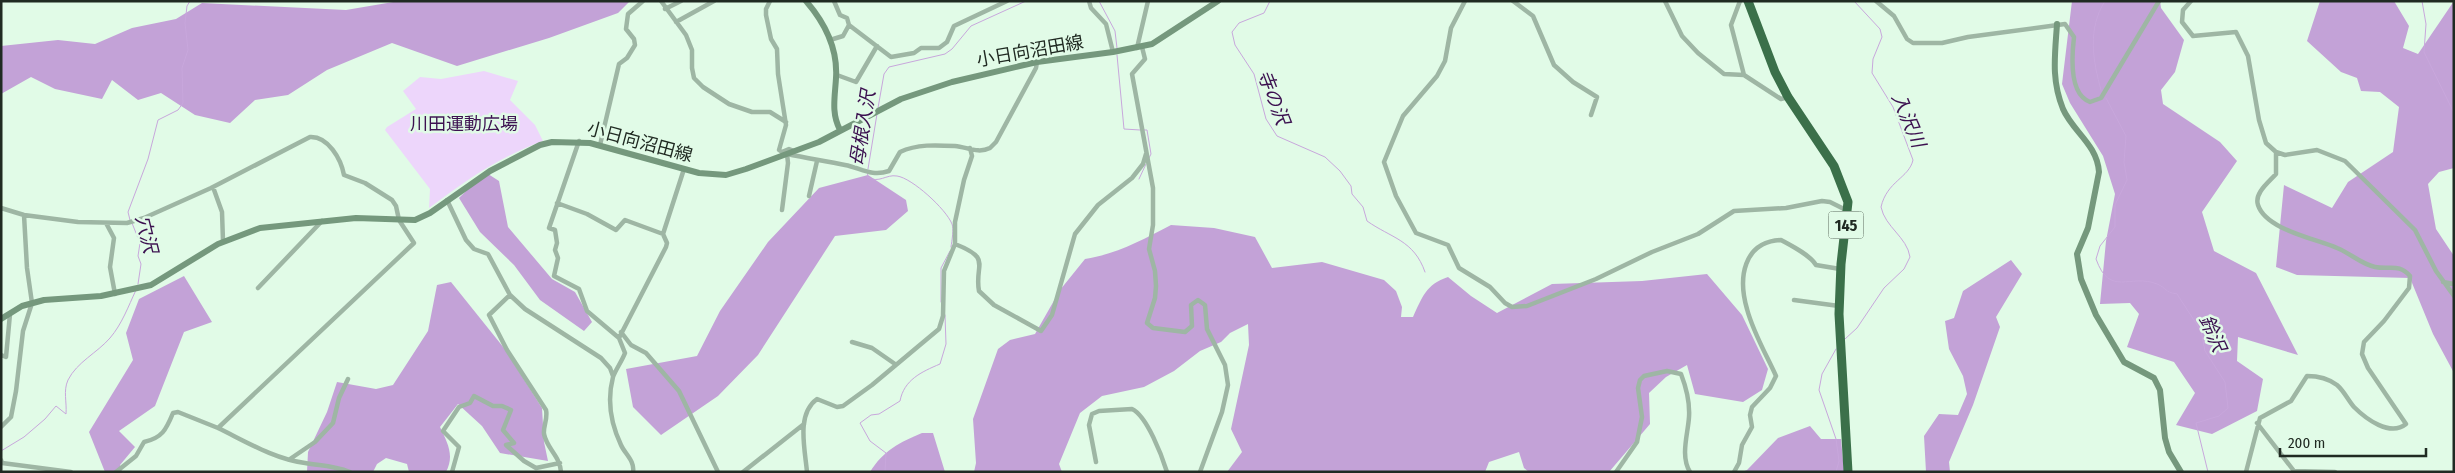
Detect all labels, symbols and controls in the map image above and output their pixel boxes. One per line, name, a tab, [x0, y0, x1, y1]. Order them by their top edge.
street label: 小日向沼田線	[975, 31, 1085, 71]
water label: 寺の沢	[1253, 66, 1296, 131]
water label: 母根入沢	[845, 86, 880, 167]
water label: 入沢川	[1887, 89, 1931, 153]
park label: 川田運動広場	[410, 113, 518, 135]
street label: 小日向沼田線	[585, 117, 695, 167]
road number: 145	[1828, 212, 1864, 238]
water label: 穴沢	[131, 213, 163, 258]
water label: 鈴沢	[2194, 311, 2232, 358]
scale bar	[2280, 426, 2426, 458]
text: 200 m	[2288, 434, 2325, 452]

